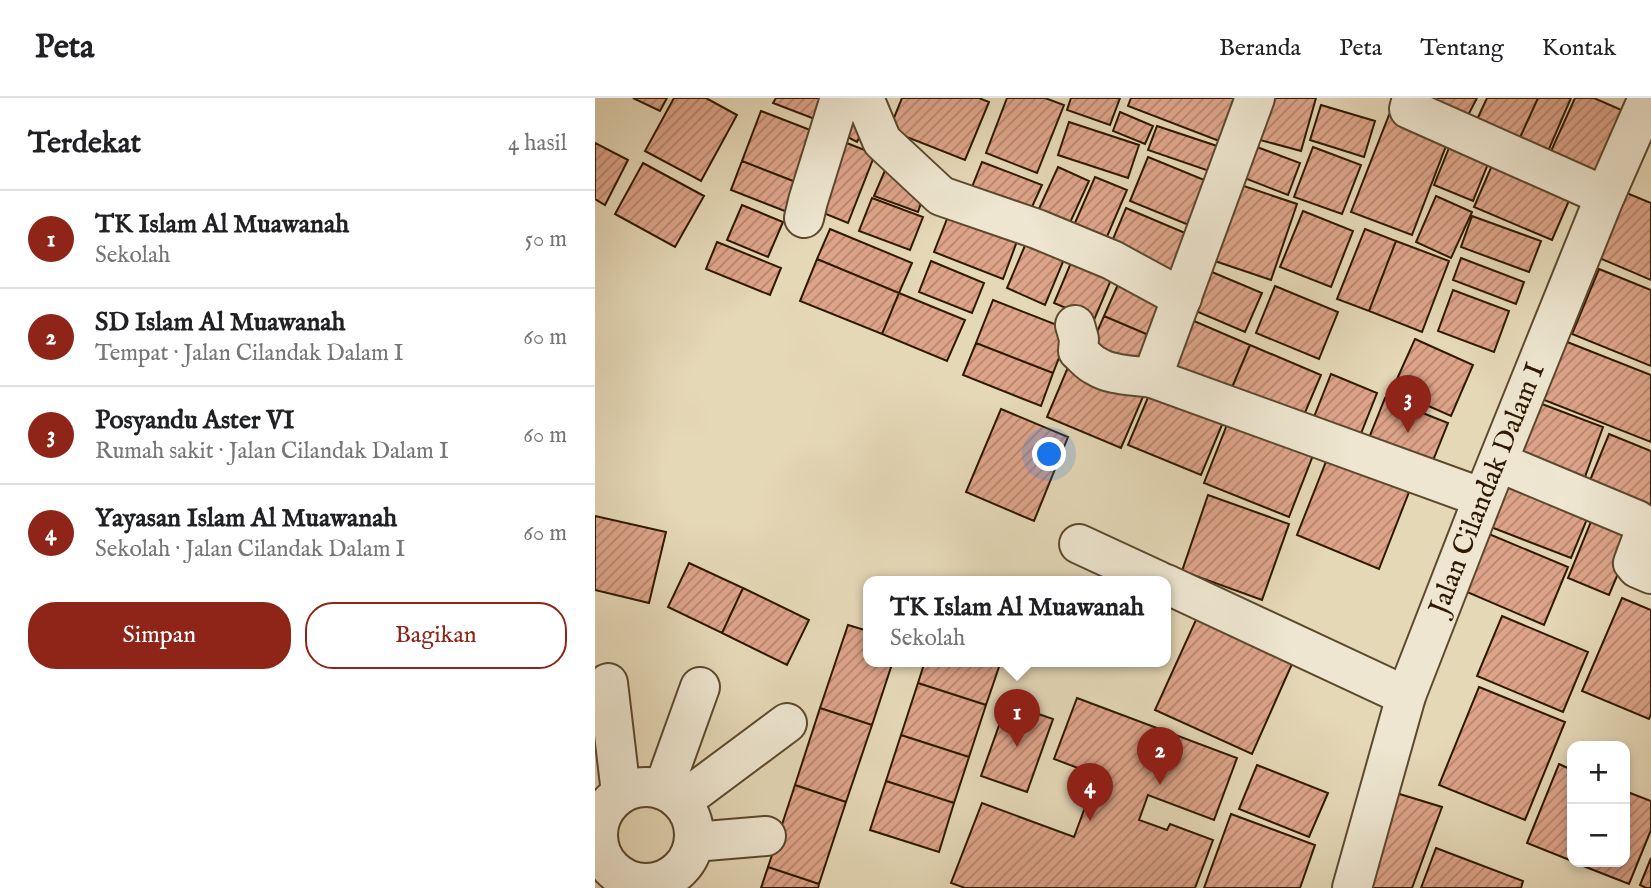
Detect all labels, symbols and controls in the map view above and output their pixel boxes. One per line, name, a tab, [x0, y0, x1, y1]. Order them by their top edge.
text: Peta	[35, 27, 94, 69]
text: Beranda	[1219, 33, 1301, 64]
text: Peta	[1339, 33, 1382, 64]
text: Tentang	[1420, 33, 1504, 64]
text: Kontak	[1542, 33, 1616, 64]
text: Terdekat	[28, 125, 141, 163]
text: 4 hasil	[508, 129, 567, 158]
text: TK Islam Al Muawanah	[95, 208, 349, 241]
text: 1	[47, 225, 55, 254]
text: 50 m	[525, 225, 567, 254]
text: Sekolah	[95, 241, 170, 270]
text: SD Islam Al Muawanah	[95, 306, 345, 339]
text: 2	[46, 323, 56, 352]
text: 60 m	[523, 323, 567, 352]
text: Tempat · Jalan Cilandak Dalam I	[95, 339, 404, 368]
street label: Jalan Cilandak Dalam I	[1421, 358, 1553, 623]
pin: 3	[1385, 375, 1431, 433]
text: Posyandu Aster VI	[95, 404, 294, 437]
text: 3	[47, 421, 55, 450]
text: 60 m	[523, 421, 567, 450]
text: Rumah sakit · Jalan Cilandak Dalam I	[95, 437, 449, 466]
your location	[1032, 437, 1066, 471]
text: Yayasan Islam Al Muawanah	[95, 502, 397, 535]
text: 4	[45, 519, 57, 548]
text: 60 m	[523, 519, 567, 548]
text: Sekolah · Jalan Cilandak Dalam I	[95, 535, 405, 564]
popup	[863, 576, 1171, 667]
text: TK Islam Al Muawanah	[890, 591, 1144, 624]
button: Simpan	[28, 602, 291, 669]
button: Bagikan	[305, 602, 567, 669]
text: Sekolah	[890, 624, 965, 653]
pin: 1	[994, 689, 1040, 747]
pin: 2	[1137, 727, 1183, 785]
map controls	[1567, 741, 1630, 867]
button: +	[1567, 741, 1630, 804]
pin: 4	[1067, 763, 1113, 821]
button: −	[1567, 804, 1630, 867]

